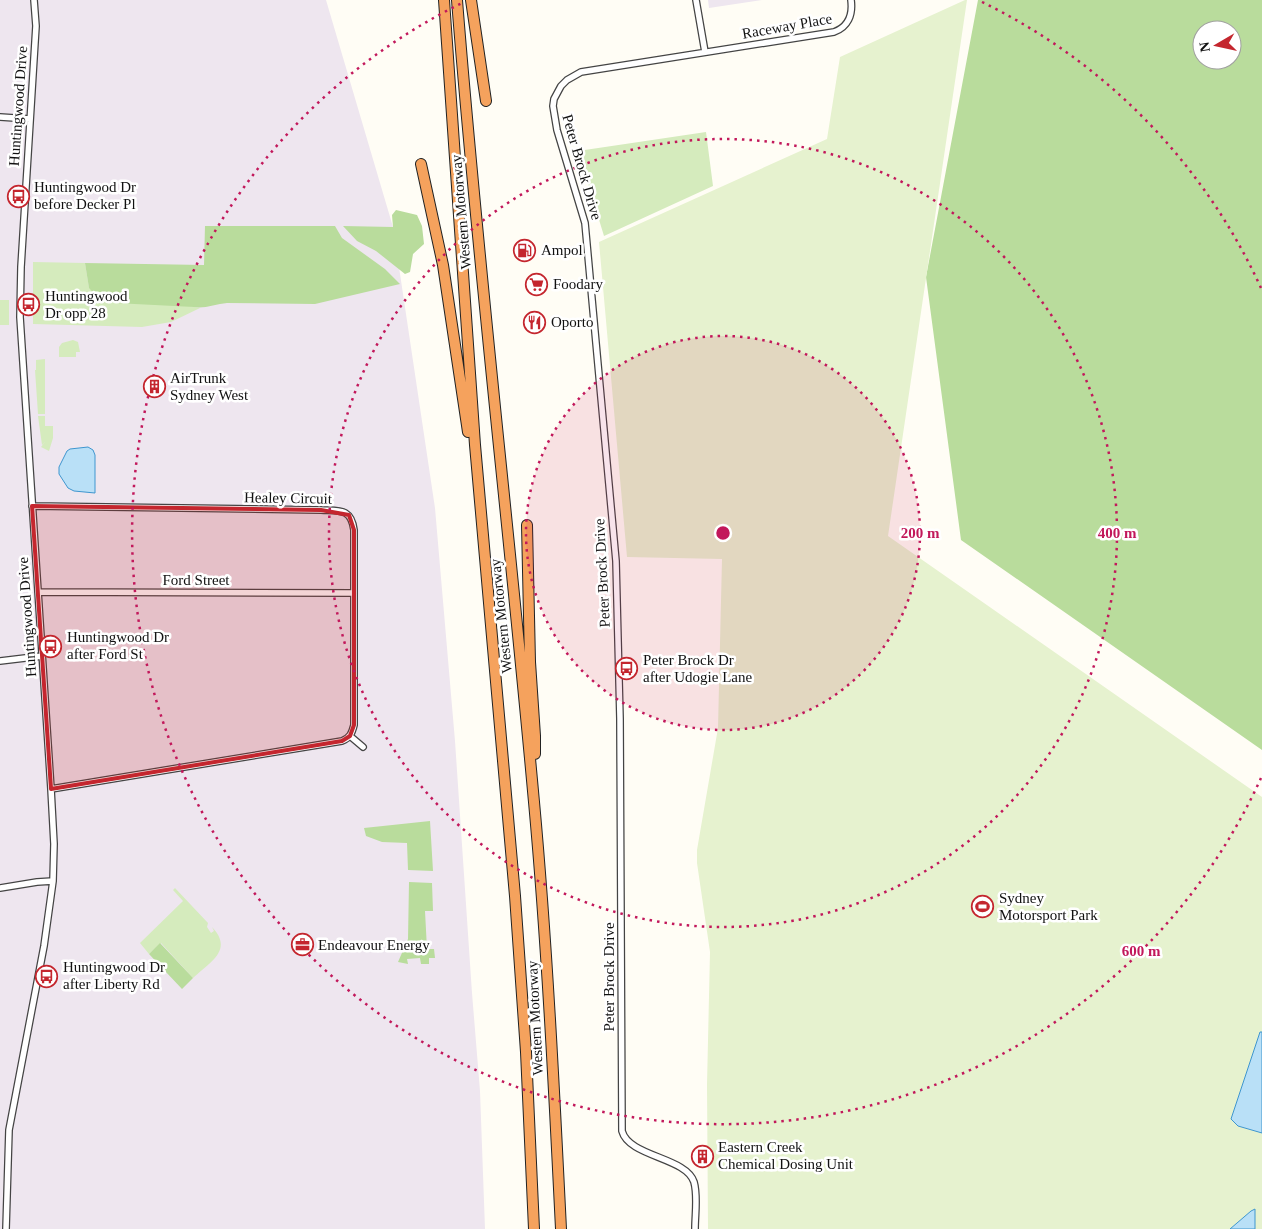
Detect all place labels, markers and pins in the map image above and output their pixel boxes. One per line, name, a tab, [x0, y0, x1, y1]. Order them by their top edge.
place label: Huntingwood Dr before Decker Pl	[34, 179, 136, 212]
bus stop icon: Huntingwood Dr before Decker Pl	[6, 184, 30, 208]
fuel station icon: Ampol	[513, 238, 537, 262]
place label: Ampol	[541, 242, 583, 258]
supermarket icon: Foodary	[525, 272, 549, 296]
place label: Foodary	[553, 276, 603, 292]
place label: Huntingwood Dr opp 28	[45, 288, 128, 321]
bus stop icon: Huntingwood Dr opp 28	[17, 293, 41, 317]
restaurant icon: Oporto	[523, 310, 547, 334]
place label: Oporto	[551, 314, 594, 330]
place label: AirTrunk Sydney West	[170, 370, 249, 403]
building icon: AirTrunk Sydney West	[142, 375, 166, 399]
centre of rings	[714, 524, 732, 542]
place label: Huntingwood Dr after Ford St	[67, 629, 169, 662]
bus stop icon: Huntingwood Dr after Ford St	[39, 634, 63, 658]
place label: Peter Brock Dr after Udogie Lane	[643, 652, 752, 685]
bus stop icon: Peter Brock Dr after Udogie Lane	[615, 657, 639, 681]
place label: Sydney Motorsport Park	[999, 890, 1098, 923]
sports icon: Sydney Motorsport Park	[971, 895, 995, 919]
office icon: Endeavour Energy	[290, 933, 314, 957]
place label: Endeavour Energy	[318, 937, 430, 953]
place label: Huntingwood Dr after Liberty Rd	[63, 959, 165, 992]
bus stop icon: Huntingwood Dr after Liberty Rd	[35, 964, 59, 988]
place label: Eastern Creek Chemical Dosing Unit	[718, 1139, 854, 1172]
building icon: Eastern Creek Chemical Dosing Unit	[690, 1144, 714, 1168]

